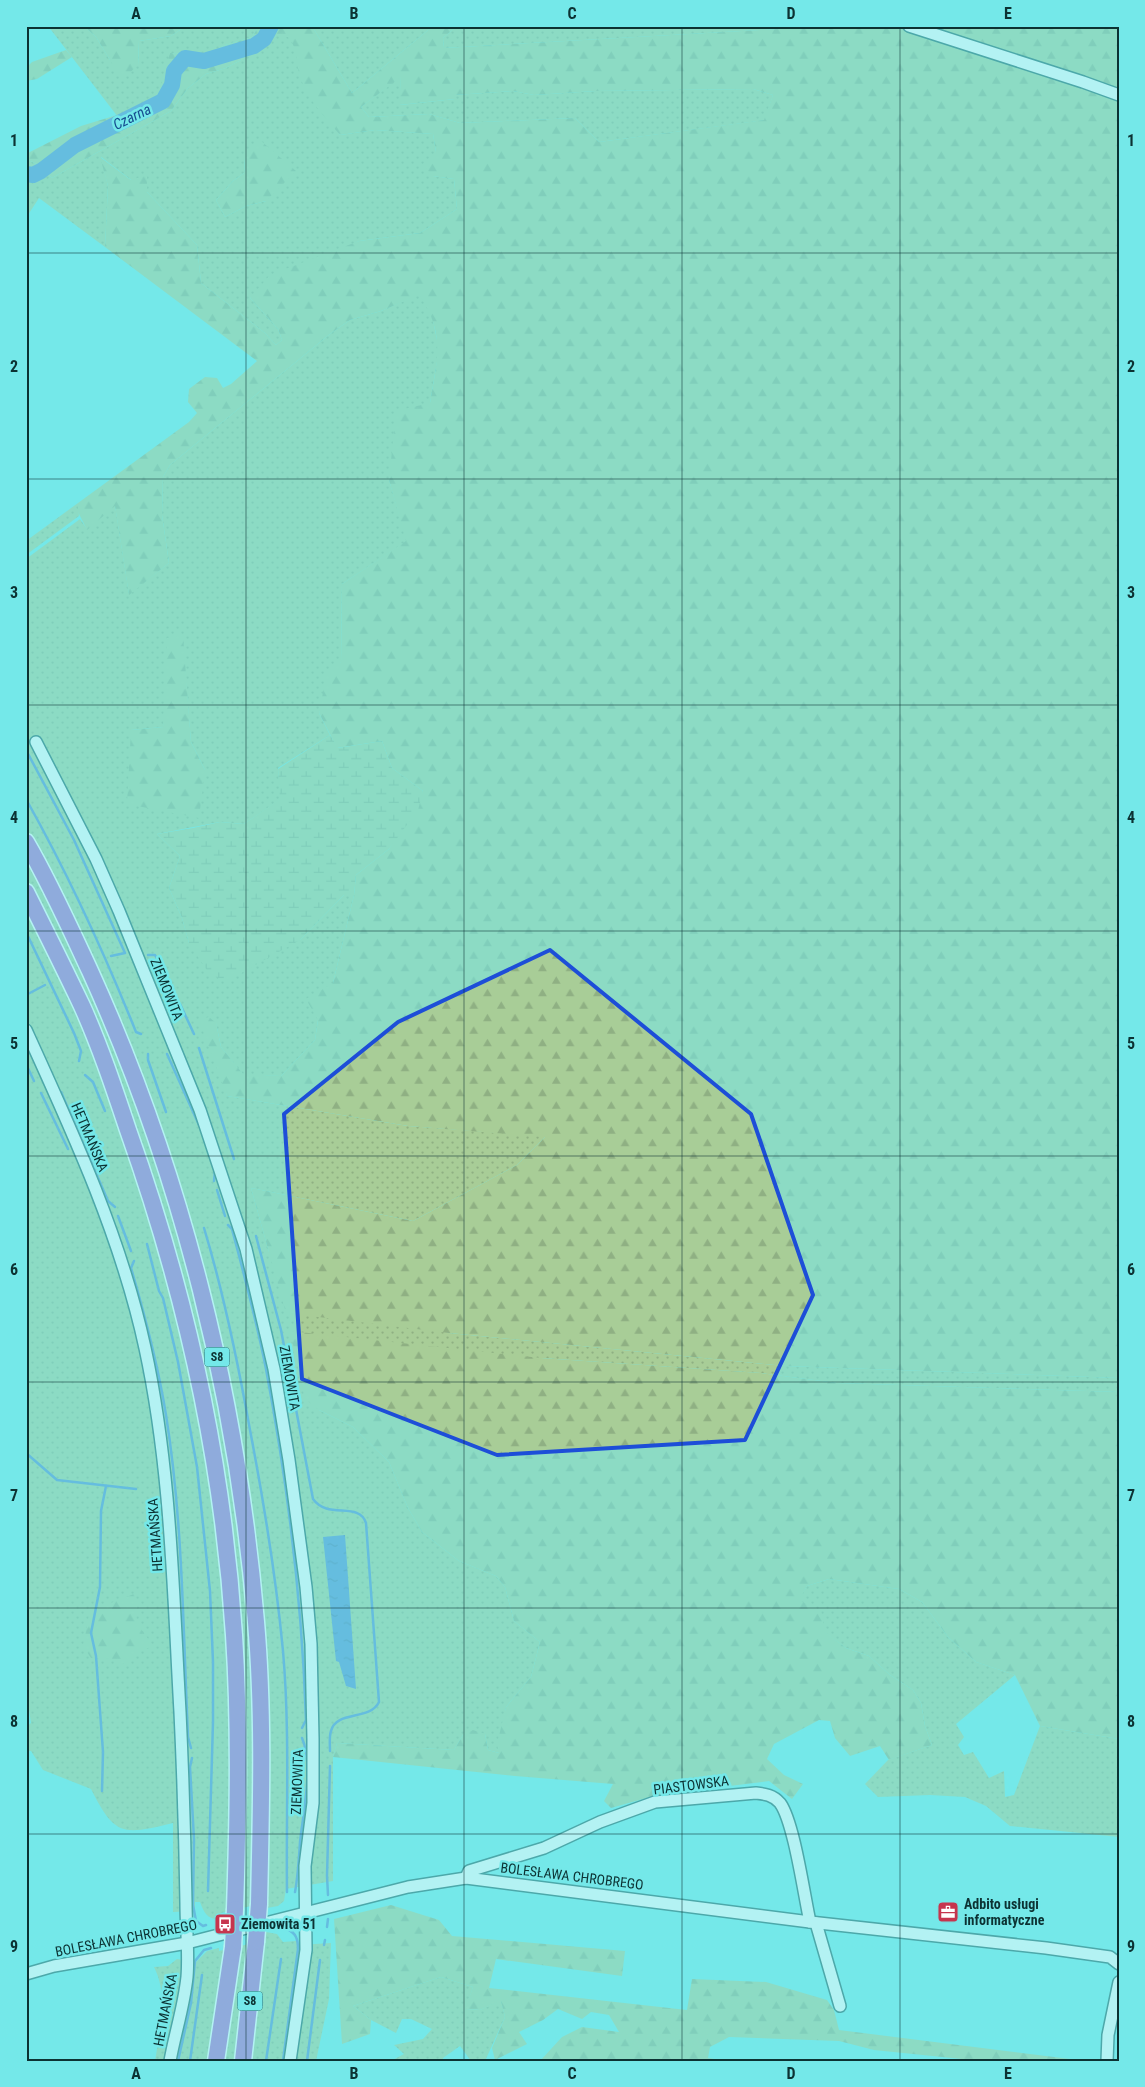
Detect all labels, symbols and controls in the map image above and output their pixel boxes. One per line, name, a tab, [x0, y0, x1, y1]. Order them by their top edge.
text: A	[131, 4, 141, 23]
text: B	[350, 4, 359, 23]
text: C	[567, 4, 577, 23]
text: D	[786, 4, 796, 23]
text: E	[1004, 4, 1012, 23]
water label: Czarna	[110, 100, 154, 134]
text: 1	[10, 131, 18, 150]
text: 1	[1127, 131, 1135, 150]
text: 2	[10, 357, 18, 376]
text: 2	[1127, 357, 1135, 376]
text: 3	[10, 583, 18, 602]
text: 3	[1127, 583, 1135, 602]
text: 4	[10, 808, 18, 827]
text: 4	[1127, 808, 1135, 827]
street label: ZIEMOWITA	[147, 956, 187, 1022]
text: 5	[10, 1034, 18, 1053]
text: 5	[1127, 1034, 1135, 1053]
street label: HETMAŃSKA	[68, 1100, 113, 1174]
text: 6	[10, 1260, 18, 1279]
text: 6	[1127, 1260, 1135, 1279]
street label: ZIEMOWITA	[276, 1344, 304, 1412]
road number: S8	[204, 1348, 230, 1366]
text: 7	[10, 1486, 18, 1505]
text: 7	[1127, 1486, 1135, 1505]
street label: HETMAŃSKA	[143, 1498, 166, 1572]
text: 8	[10, 1712, 18, 1731]
text: 8	[1127, 1712, 1135, 1731]
street label: ZIEMOWITA	[288, 1749, 306, 1815]
street label: PIASTOWSKA	[652, 1772, 730, 1798]
street label: BOLESŁAWA CHROBREGO	[500, 1859, 644, 1893]
place label: Adbito usługi informatyczne	[964, 1896, 1045, 1928]
office icon: Adbito usługi informatyczne	[936, 1900, 960, 1924]
bus stop icon: Ziemowita 51	[213, 1912, 237, 1936]
street label: BOLESŁAWA CHROBREGO	[54, 1916, 198, 1960]
place label: Ziemowita 51	[241, 1916, 317, 1932]
text: 9	[10, 1937, 18, 1956]
text: 9	[1127, 1937, 1135, 1956]
street label: HETMAŃSKA	[149, 1972, 180, 2048]
road number: S8	[238, 1992, 262, 2010]
text: A	[131, 2064, 141, 2083]
text: B	[350, 2064, 359, 2083]
text: C	[567, 2064, 577, 2083]
text: D	[786, 2064, 796, 2083]
text: E	[1004, 2064, 1012, 2083]

